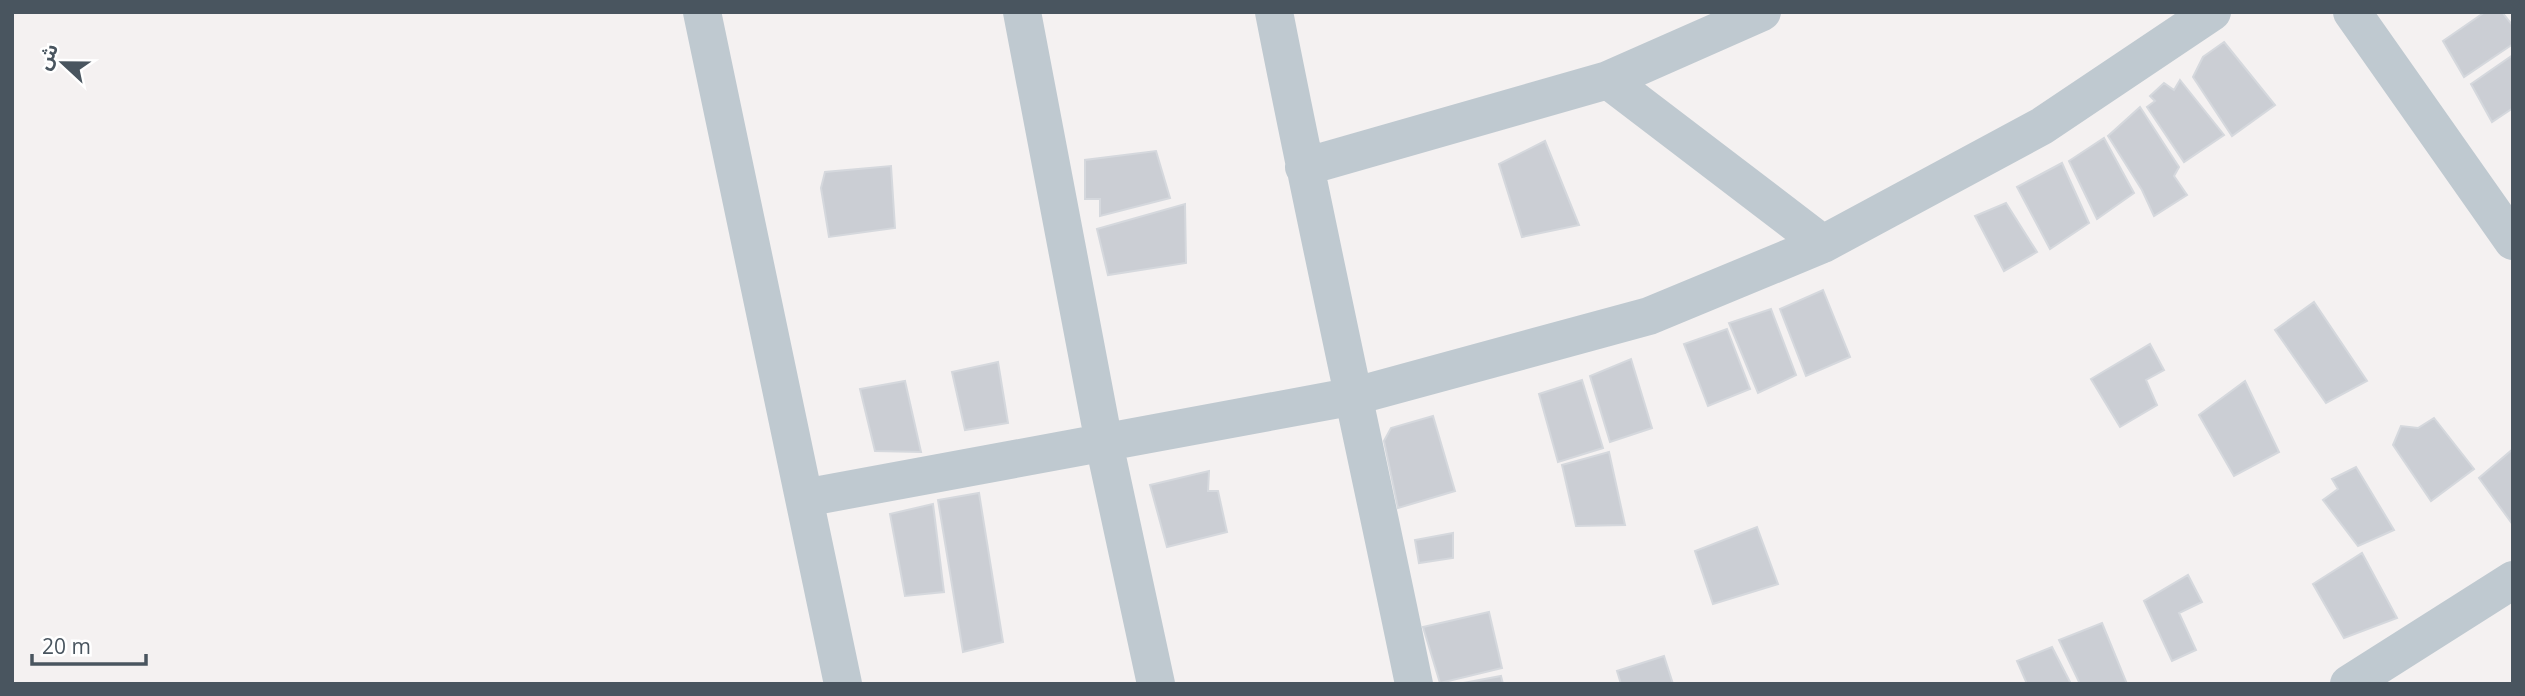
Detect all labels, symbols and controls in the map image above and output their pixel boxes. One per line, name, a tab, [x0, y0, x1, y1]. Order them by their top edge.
north arrow	[28, 28, 98, 98]
text: ش	[30, 40, 64, 74]
scale bar	[32, 622, 145, 666]
text: 20 m	[42, 632, 91, 660]

